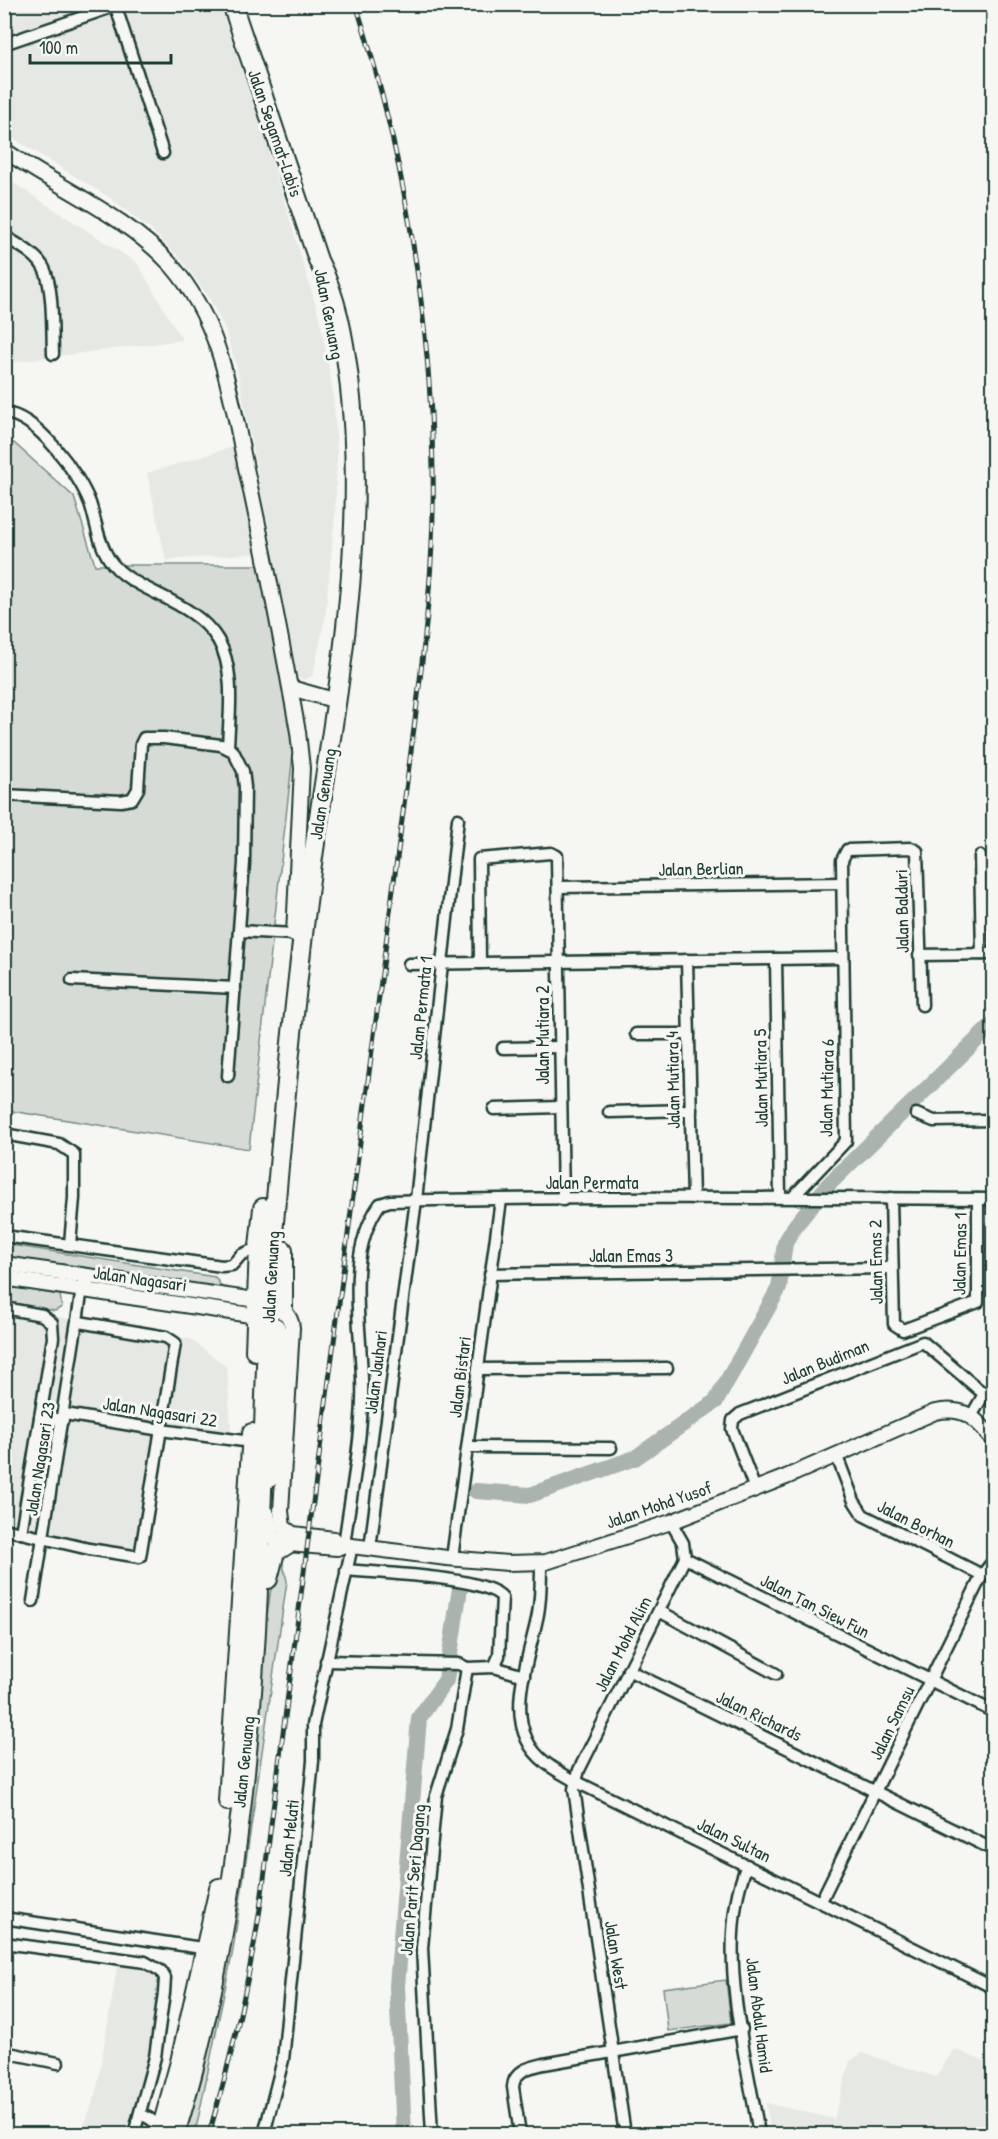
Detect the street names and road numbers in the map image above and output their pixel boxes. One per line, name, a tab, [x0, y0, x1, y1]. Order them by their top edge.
street label: Jalan Segamat-Labis	[242, 66, 309, 200]
street label: Jalan Genuang	[308, 266, 351, 362]
street label: Jalan Genuang	[303, 746, 342, 841]
street label: Jalan Berlian	[658, 855, 744, 882]
street label: Jalan Balduri	[888, 869, 915, 953]
street label: Jalan Permata 1	[403, 955, 438, 1061]
street label: Jalan Mutiara 2	[530, 985, 555, 1085]
street label: Jalan Mutiara 5	[747, 1028, 774, 1128]
street label: Jalan Mutiara 4	[659, 1031, 686, 1129]
street label: Jalan Mutiara 6	[813, 1039, 840, 1137]
street label: Jalan Permata	[545, 1170, 639, 1195]
street label: Jalan Emas 1	[946, 1212, 973, 1296]
street label: Jalan Emas 2	[862, 1219, 889, 1305]
street label: Jalan Genuang	[256, 1230, 285, 1324]
street label: Jalan Emas 3	[589, 1243, 673, 1268]
street label: Jalan Nagasari	[92, 1260, 189, 1297]
street label: Jalan Jauhari	[358, 1329, 393, 1415]
street label: Jalan Budiman	[777, 1333, 872, 1390]
street label: Jalan Bistari	[442, 1335, 477, 1419]
street label: Jalan Nagasari 22	[101, 1390, 220, 1433]
street label: Jalan Nagasari 23	[18, 1400, 61, 1518]
street label: Jalan Mohd Yusof	[603, 1475, 716, 1534]
street label: Jalan Borhan	[873, 1493, 959, 1554]
street label: Jalan Tan Siew Fun	[756, 1567, 874, 1644]
street label: Jalan Mohd Alim	[588, 1592, 657, 1696]
street label: Jalan Samsu	[863, 1682, 920, 1764]
street label: Jalan Richards	[712, 1684, 806, 1747]
street label: Jalan Genuang	[226, 1715, 261, 1809]
street label: Jalan Melati	[272, 1798, 305, 1878]
street label: Jalan Parit Seri Dagang	[393, 1803, 432, 1957]
street label: Jalan Sultan	[693, 1811, 775, 1868]
street label: Jalan West	[599, 1919, 634, 1992]
street label: Jalan Abdul Hamid	[740, 1956, 779, 2074]

